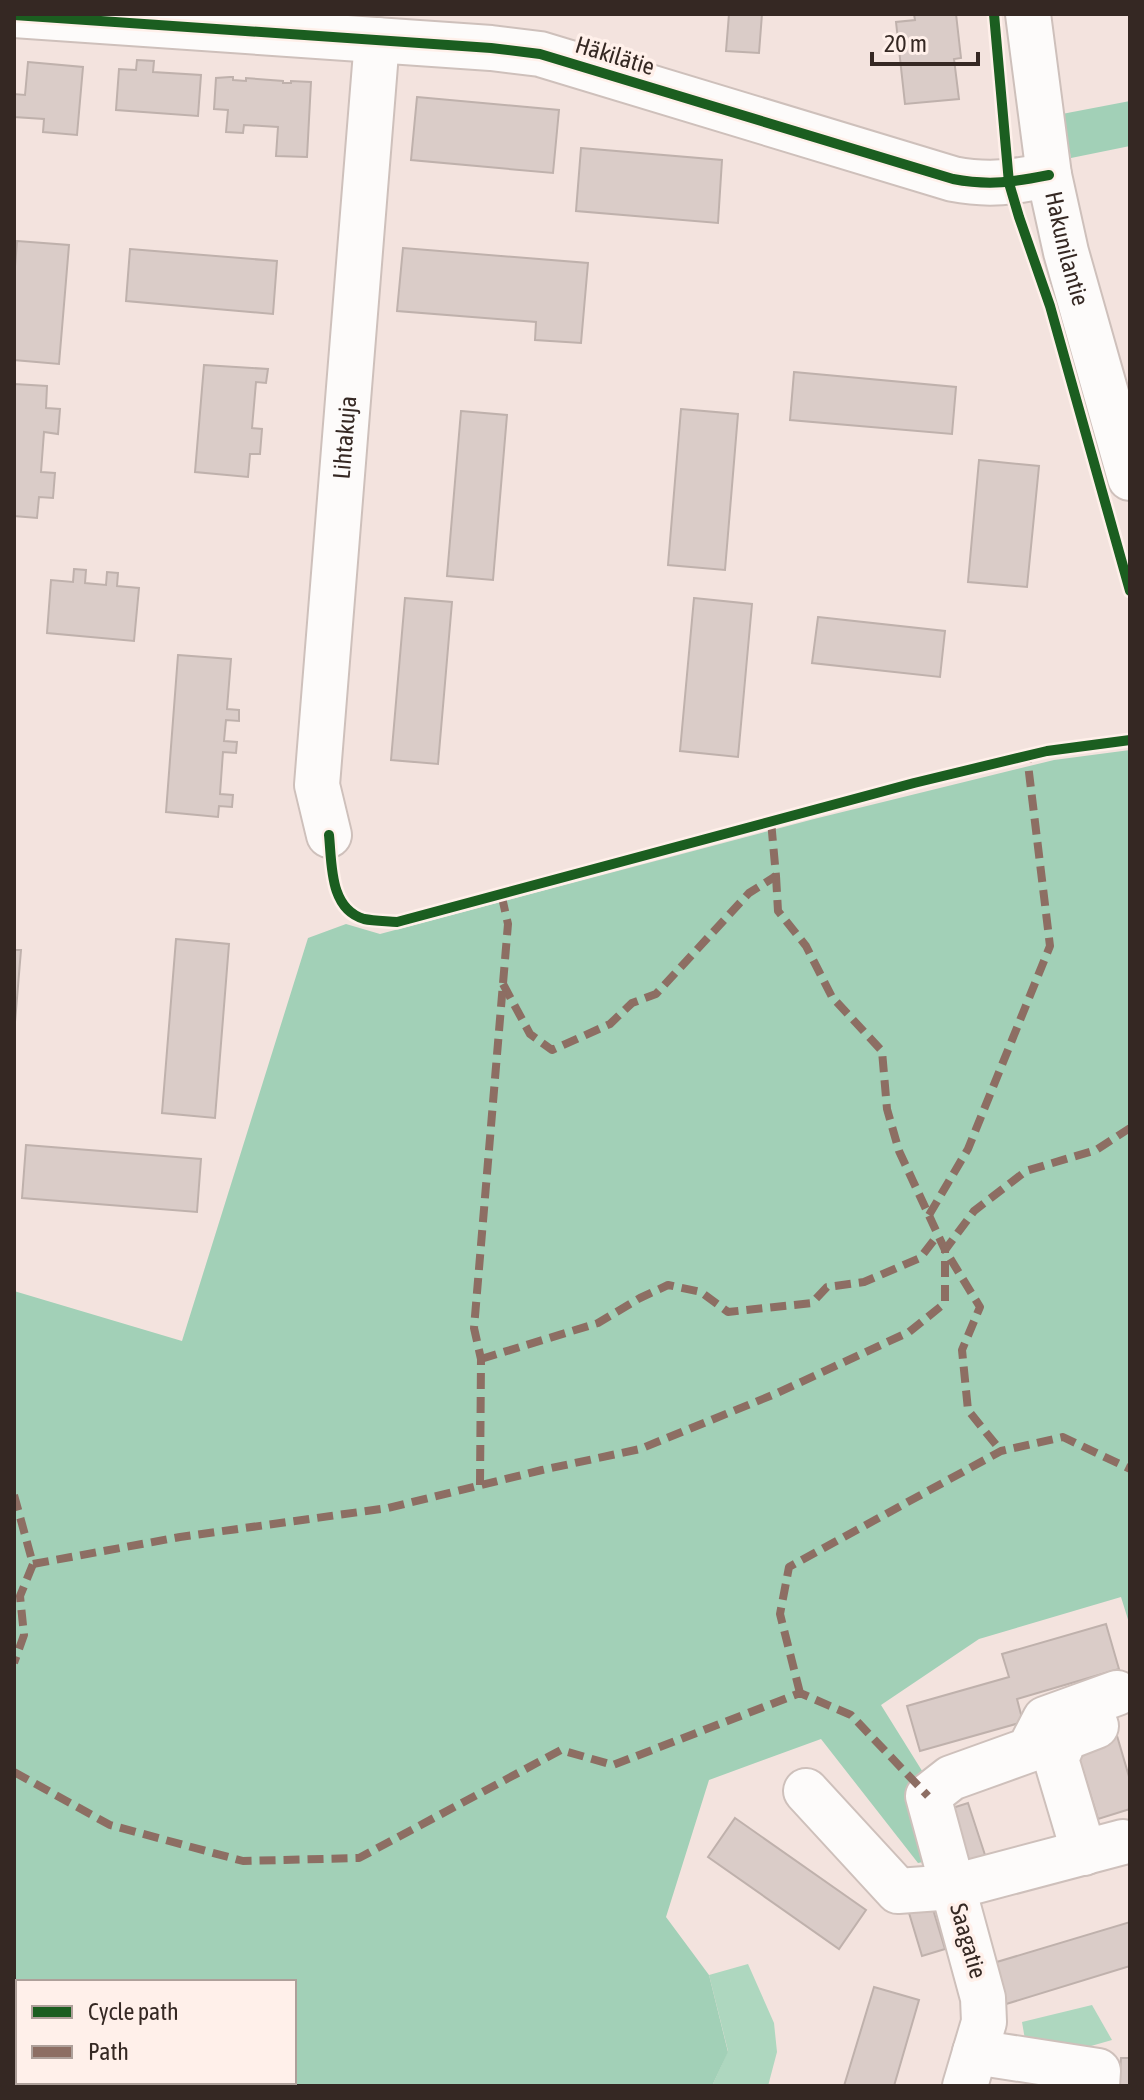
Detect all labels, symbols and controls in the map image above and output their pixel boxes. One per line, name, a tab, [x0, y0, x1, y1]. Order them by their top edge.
scale bar	[872, 16, 978, 66]
text: 20 m	[884, 30, 927, 57]
street label: Häkilätie	[572, 31, 658, 80]
street label: Hakunilantie	[1040, 189, 1095, 309]
street label: Lihtakuja	[328, 395, 361, 480]
street label: Saagatie	[945, 1900, 992, 1981]
legend	[16, 1980, 296, 2084]
text: Cycle path	[88, 1998, 179, 2025]
text: Path	[88, 2038, 129, 2065]

